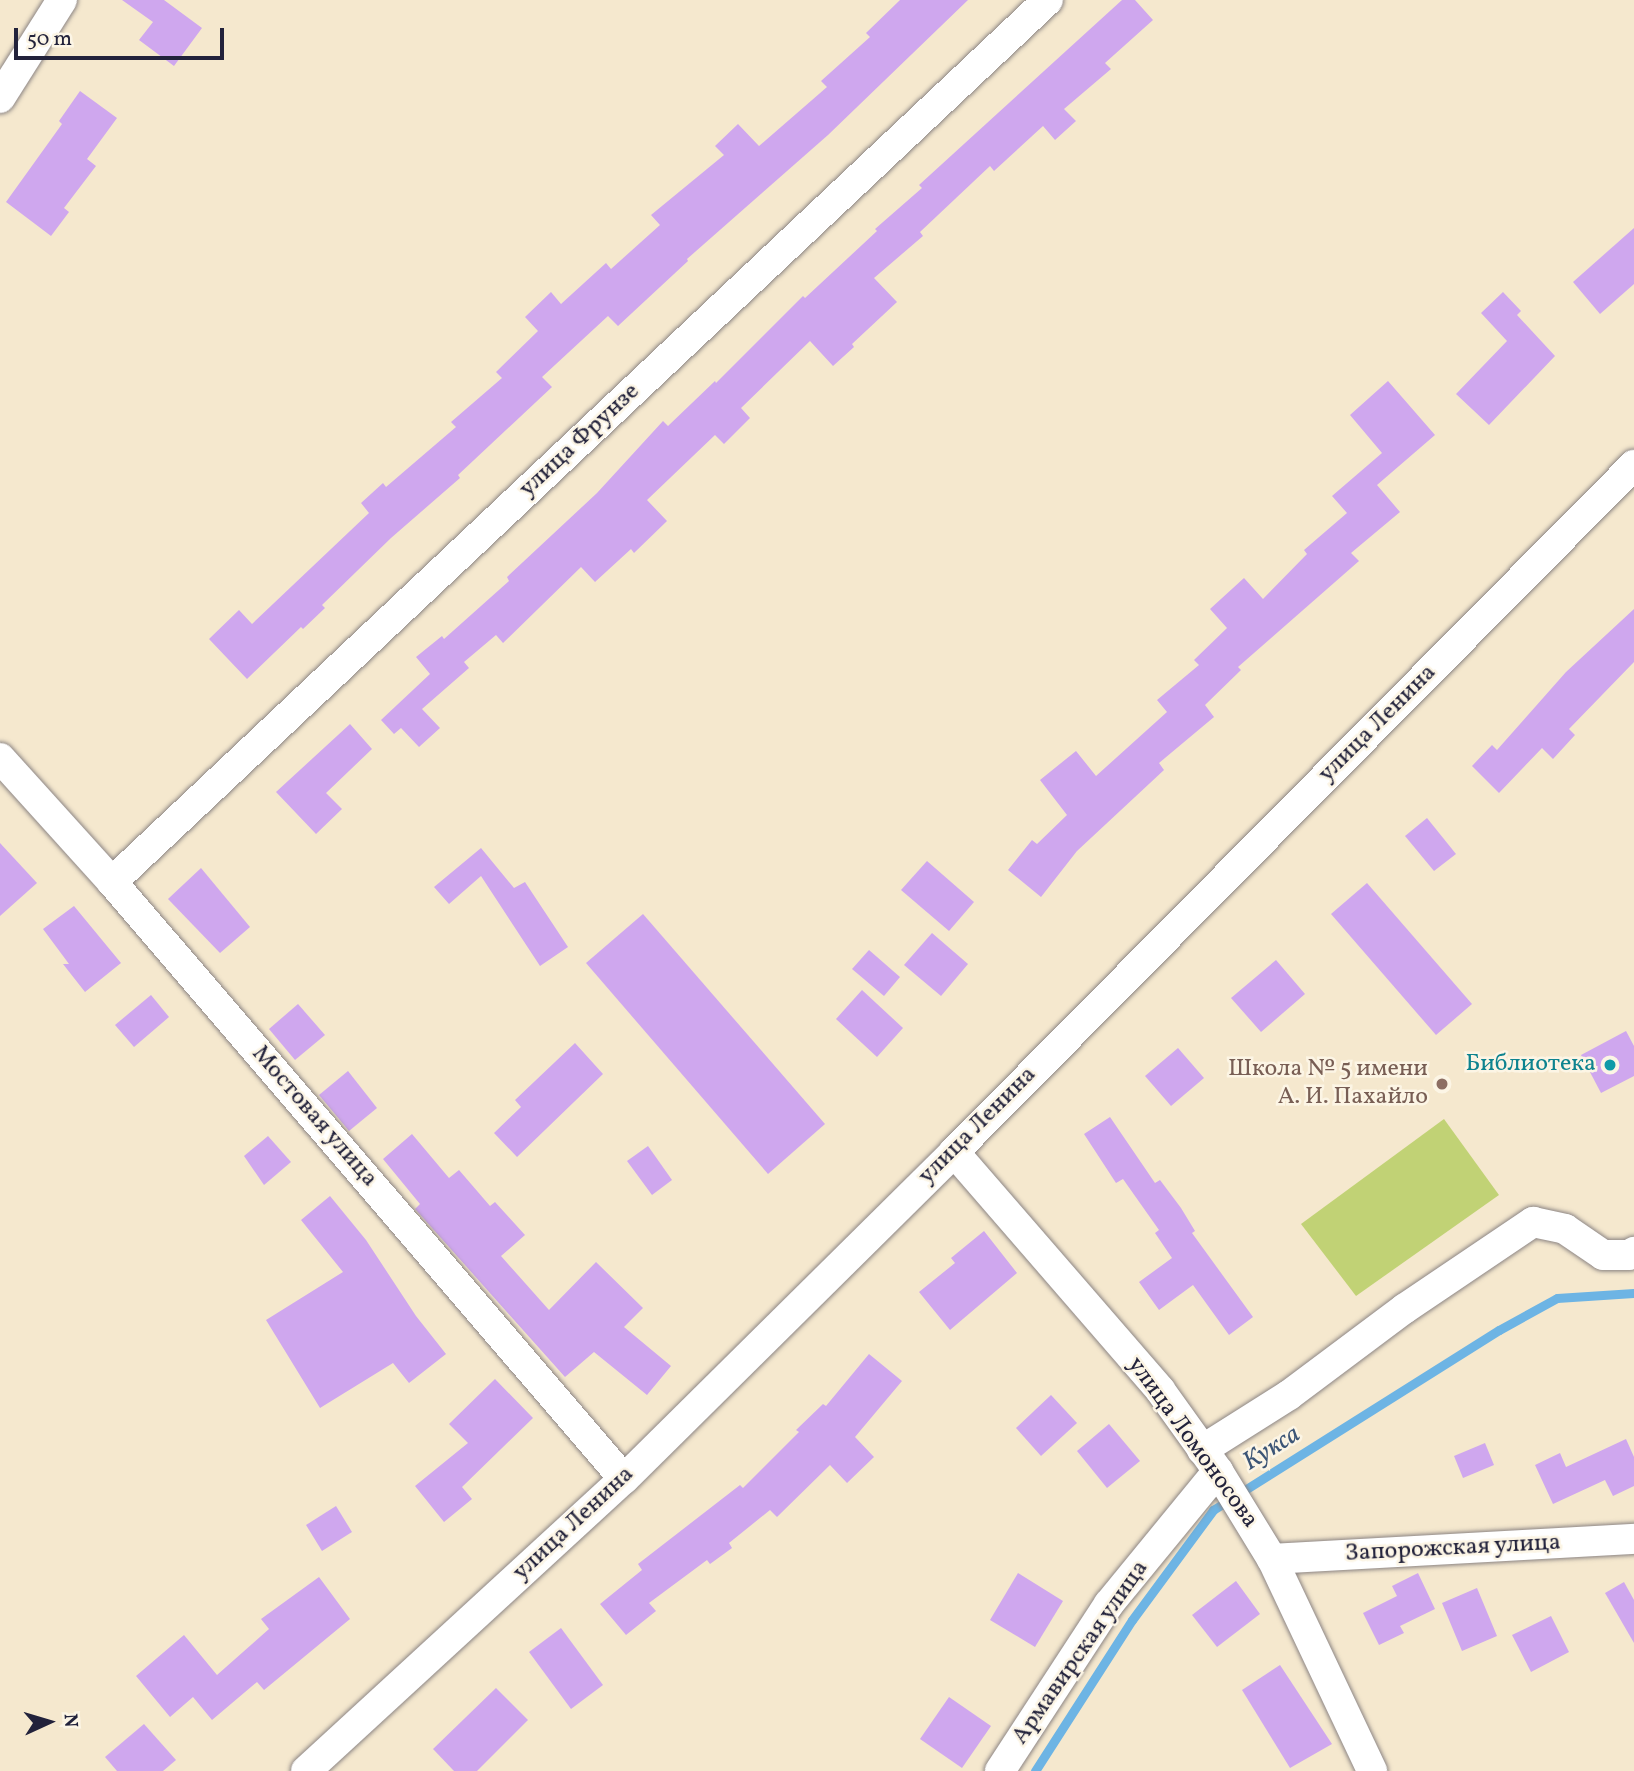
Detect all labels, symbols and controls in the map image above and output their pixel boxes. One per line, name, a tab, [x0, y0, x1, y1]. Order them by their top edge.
scale bar	[18, 14, 228, 58]
text: 50 m	[27, 25, 72, 54]
street label: улица Фрунзе	[514, 378, 646, 504]
street label: улица Ленина	[1313, 659, 1443, 789]
street label: Мостовая улица	[245, 1040, 383, 1194]
place label: Библиотека	[1465, 1051, 1596, 1079]
place label: Школа № 5 имени А. И. Пахайло	[1228, 1056, 1428, 1112]
marker: Библиотека	[1602, 1057, 1618, 1073]
street label: улица Ленина	[913, 1061, 1043, 1191]
marker: Школа № 5 имени А. И. Пахайло	[1434, 1076, 1450, 1092]
street label: улица Ломоносова	[1120, 1352, 1264, 1534]
water label: Кукса	[1238, 1419, 1306, 1479]
street label: улица Ленина	[507, 1461, 641, 1587]
street label: Запорожская улица	[1344, 1529, 1562, 1569]
street label: Армавирская улица	[1006, 1555, 1156, 1751]
north arrow	[14, 1687, 84, 1757]
text: N	[56, 1713, 83, 1728]

